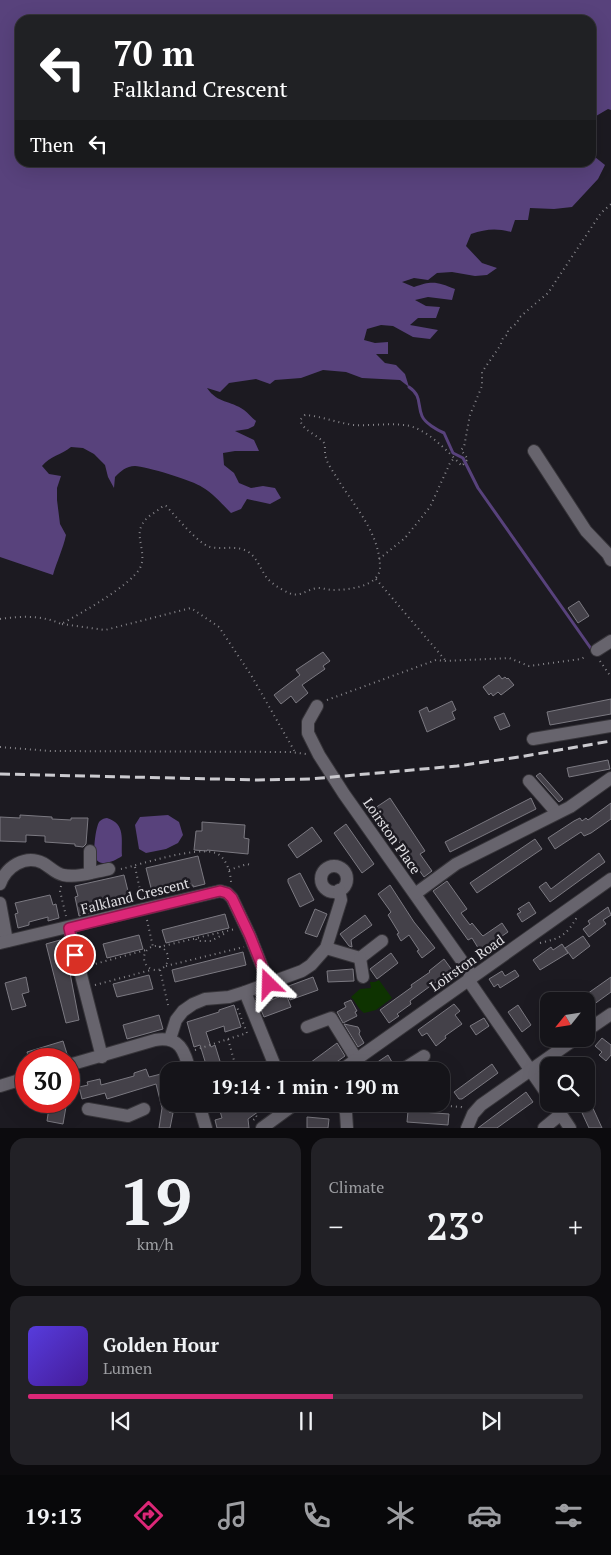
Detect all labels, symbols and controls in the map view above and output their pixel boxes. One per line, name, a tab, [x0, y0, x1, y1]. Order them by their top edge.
text: 70 m	[113, 30, 194, 76]
icon: left	[30, 35, 95, 100]
text: Falkland Crescent	[113, 74, 288, 103]
icon: left	[84, 130, 112, 158]
text: Then	[30, 132, 74, 157]
street label: Loirston Place	[359, 794, 426, 877]
street label: Falkland Crescent	[79, 873, 192, 918]
street label: Loirston Road	[426, 930, 508, 995]
pin	[54, 934, 96, 976]
icon: arrive	[61, 941, 89, 969]
position arrow	[242, 957, 294, 1009]
north arrow	[540, 992, 595, 1048]
map controls	[540, 992, 595, 1112]
speed limit sign: 30	[15, 1048, 80, 1113]
button: search	[540, 1057, 595, 1112]
text: 19:14 · 1 min · 190 m	[211, 1074, 399, 1099]
text: 19	[119, 1157, 192, 1244]
text: Climate	[329, 1176, 384, 1198]
text: 23°	[426, 1201, 485, 1251]
text: −	[329, 1208, 343, 1245]
text: +	[568, 1208, 583, 1245]
text: km/h	[137, 1233, 174, 1255]
text: Golden Hour	[103, 1332, 219, 1357]
text: Lumen	[103, 1357, 152, 1379]
icon: previous	[107, 1407, 135, 1435]
icon: pause	[292, 1407, 320, 1435]
icon: next	[477, 1407, 505, 1435]
icon: directions	[131, 1498, 166, 1533]
icon: music	[215, 1498, 250, 1533]
icon: phone	[299, 1498, 334, 1533]
icon: climate	[383, 1498, 418, 1533]
icon: car	[467, 1498, 502, 1533]
icon: filters	[551, 1498, 586, 1533]
text: 19:13	[25, 1501, 82, 1530]

